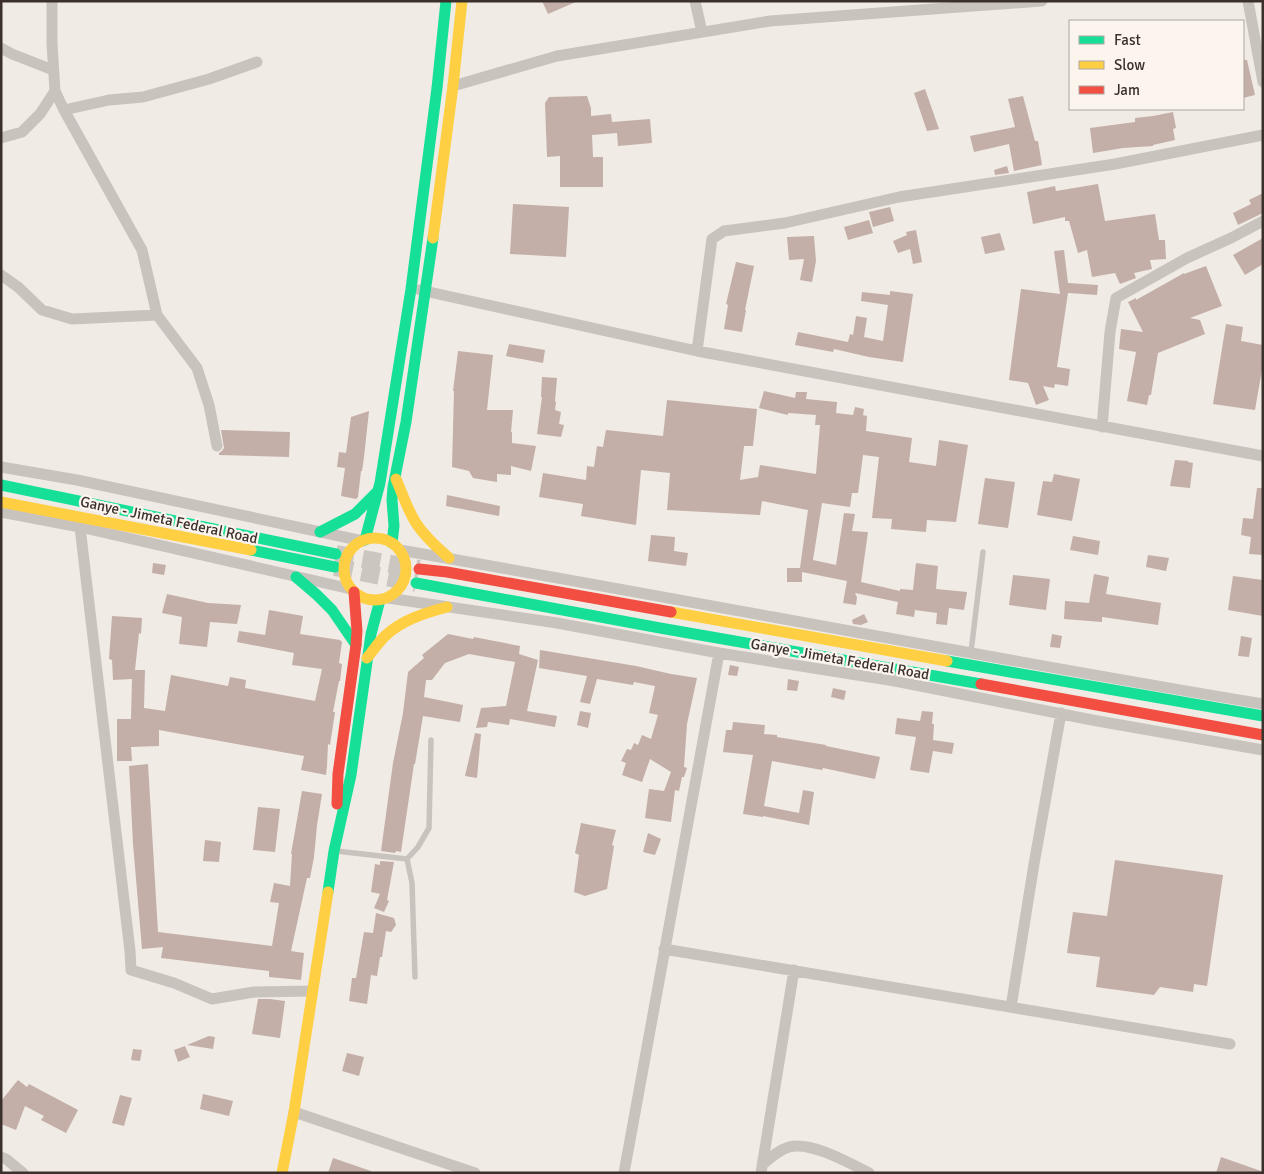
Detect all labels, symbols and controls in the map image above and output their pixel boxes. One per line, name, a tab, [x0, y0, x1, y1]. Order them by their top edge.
legend	[1069, 20, 1244, 110]
text: Fast	[1114, 31, 1141, 49]
text: Slow	[1114, 56, 1145, 74]
text: Jam	[1114, 81, 1140, 99]
street label: Ganye - Jimeta Federal Road	[79, 492, 259, 548]
street label: Ganye - Jimeta Federal Road	[749, 634, 931, 684]

